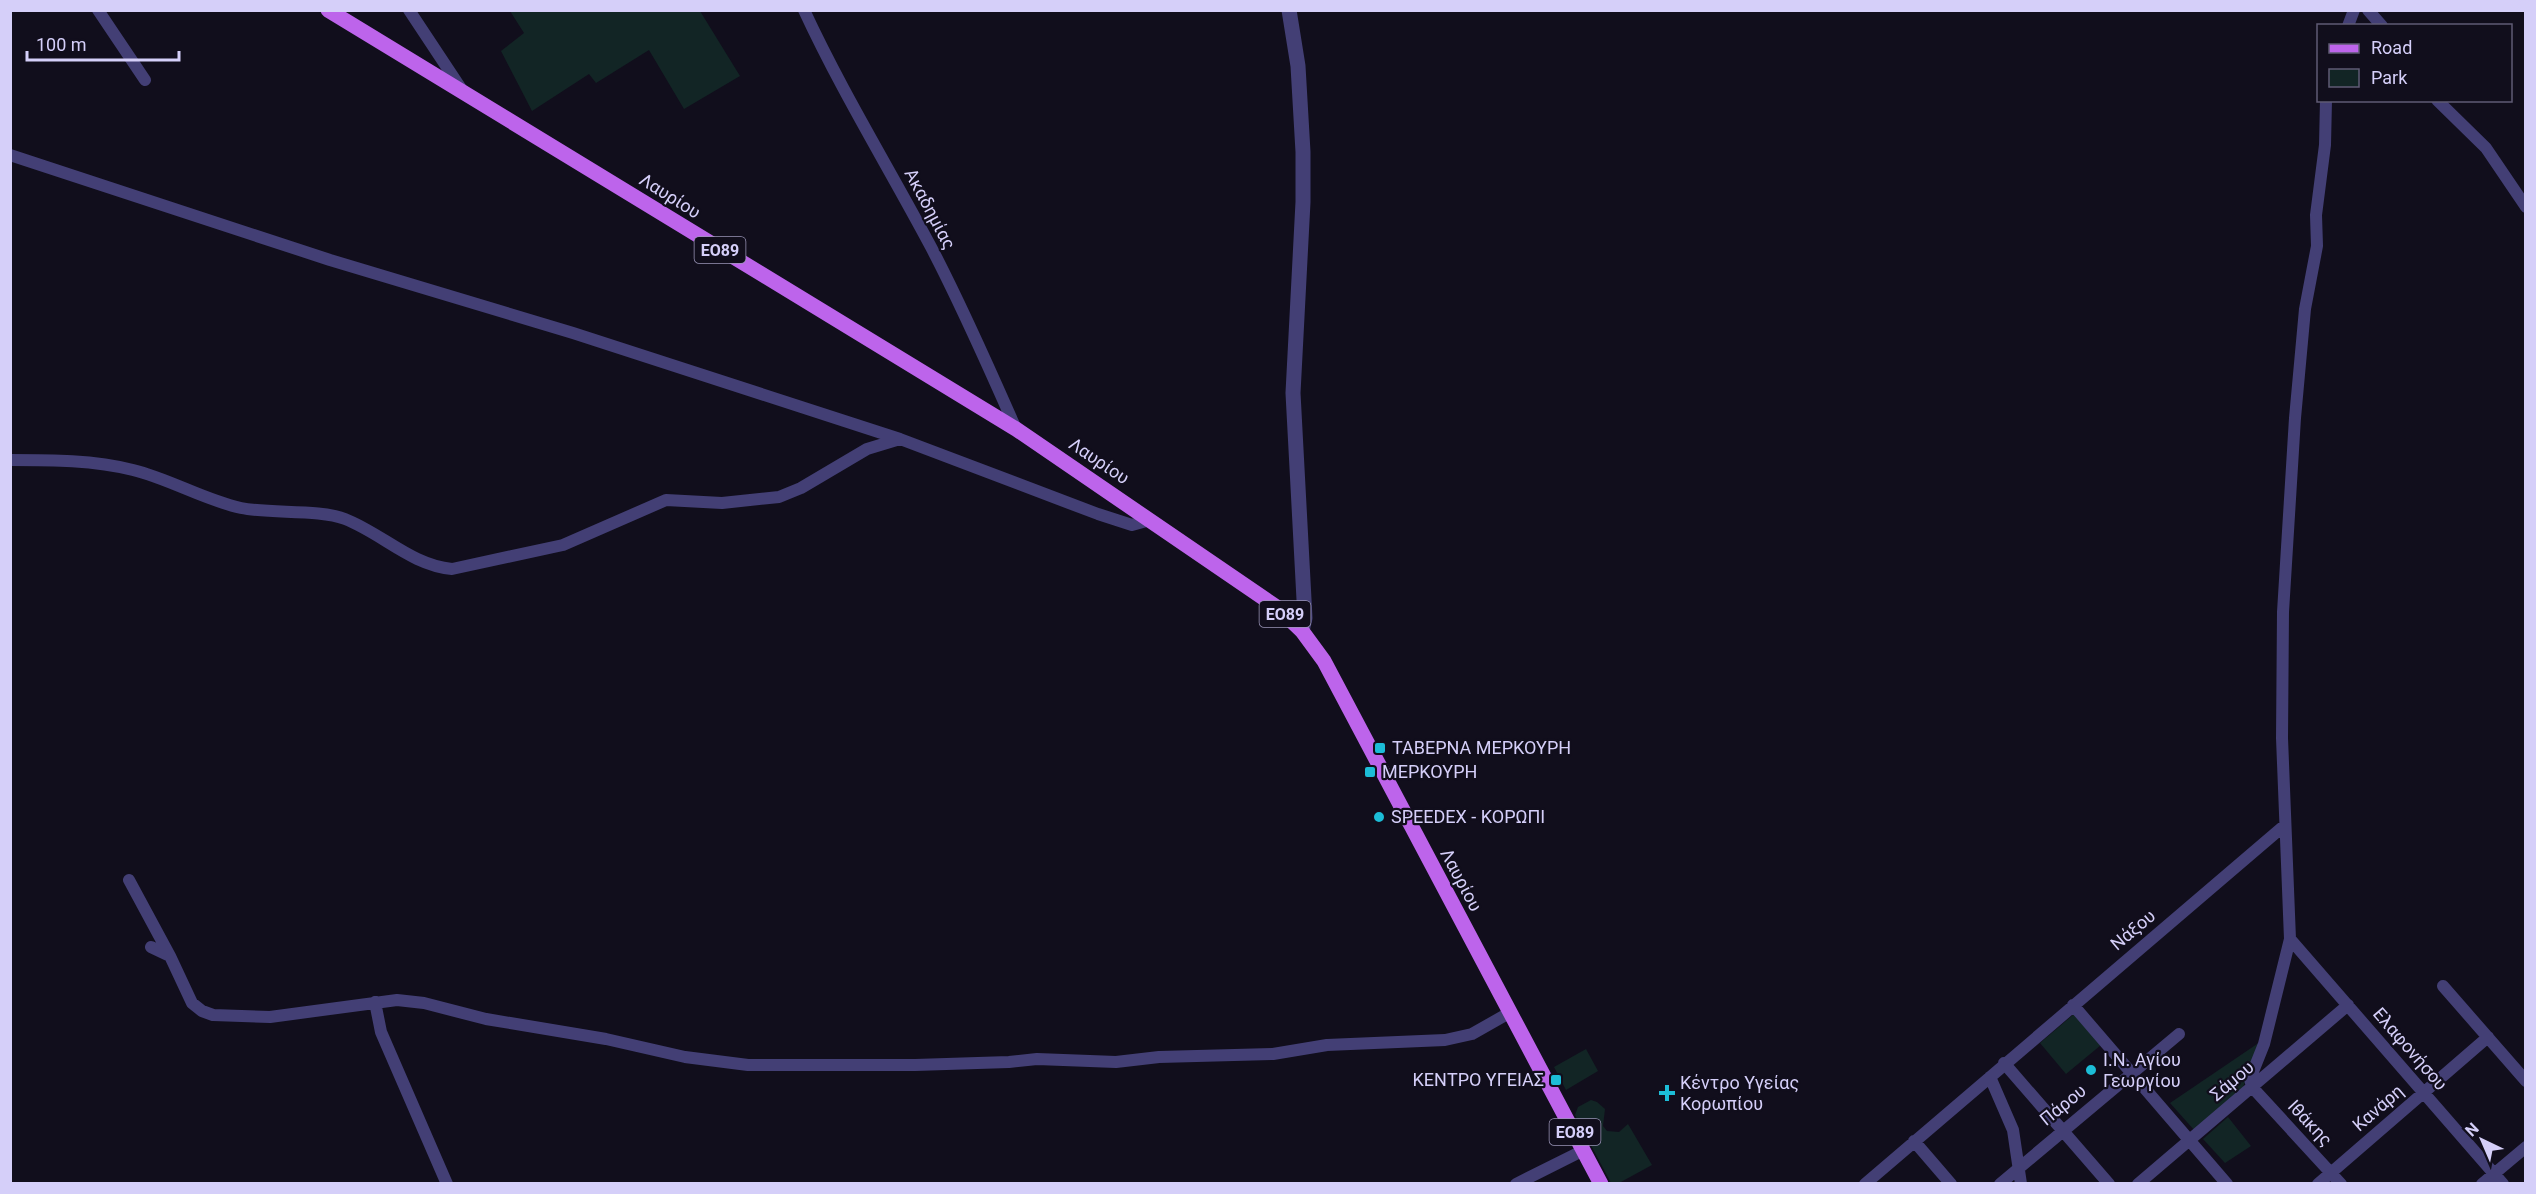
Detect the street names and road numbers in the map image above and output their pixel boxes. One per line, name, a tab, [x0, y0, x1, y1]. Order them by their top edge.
street label: Ακαδημίας	[900, 165, 960, 253]
street label: Λαυρίου	[636, 169, 705, 222]
road number: ΕΟ89	[694, 237, 746, 263]
street label: Λαυρίου	[1065, 433, 1133, 488]
road number: ΕΟ89	[1260, 601, 1310, 627]
street label: Λαυρίου	[1436, 845, 1487, 915]
street label: Νάξου	[2106, 905, 2159, 954]
street label: Ελαφονήσου	[2369, 1003, 2452, 1094]
street label: Σάμου	[2205, 1056, 2258, 1105]
street label: Πάρου	[2035, 1080, 2090, 1130]
street label: Κανάρη	[2348, 1080, 2407, 1135]
street label: Ιθάκης	[2284, 1095, 2337, 1150]
road number: ΕΟ89	[1550, 1119, 1600, 1145]

